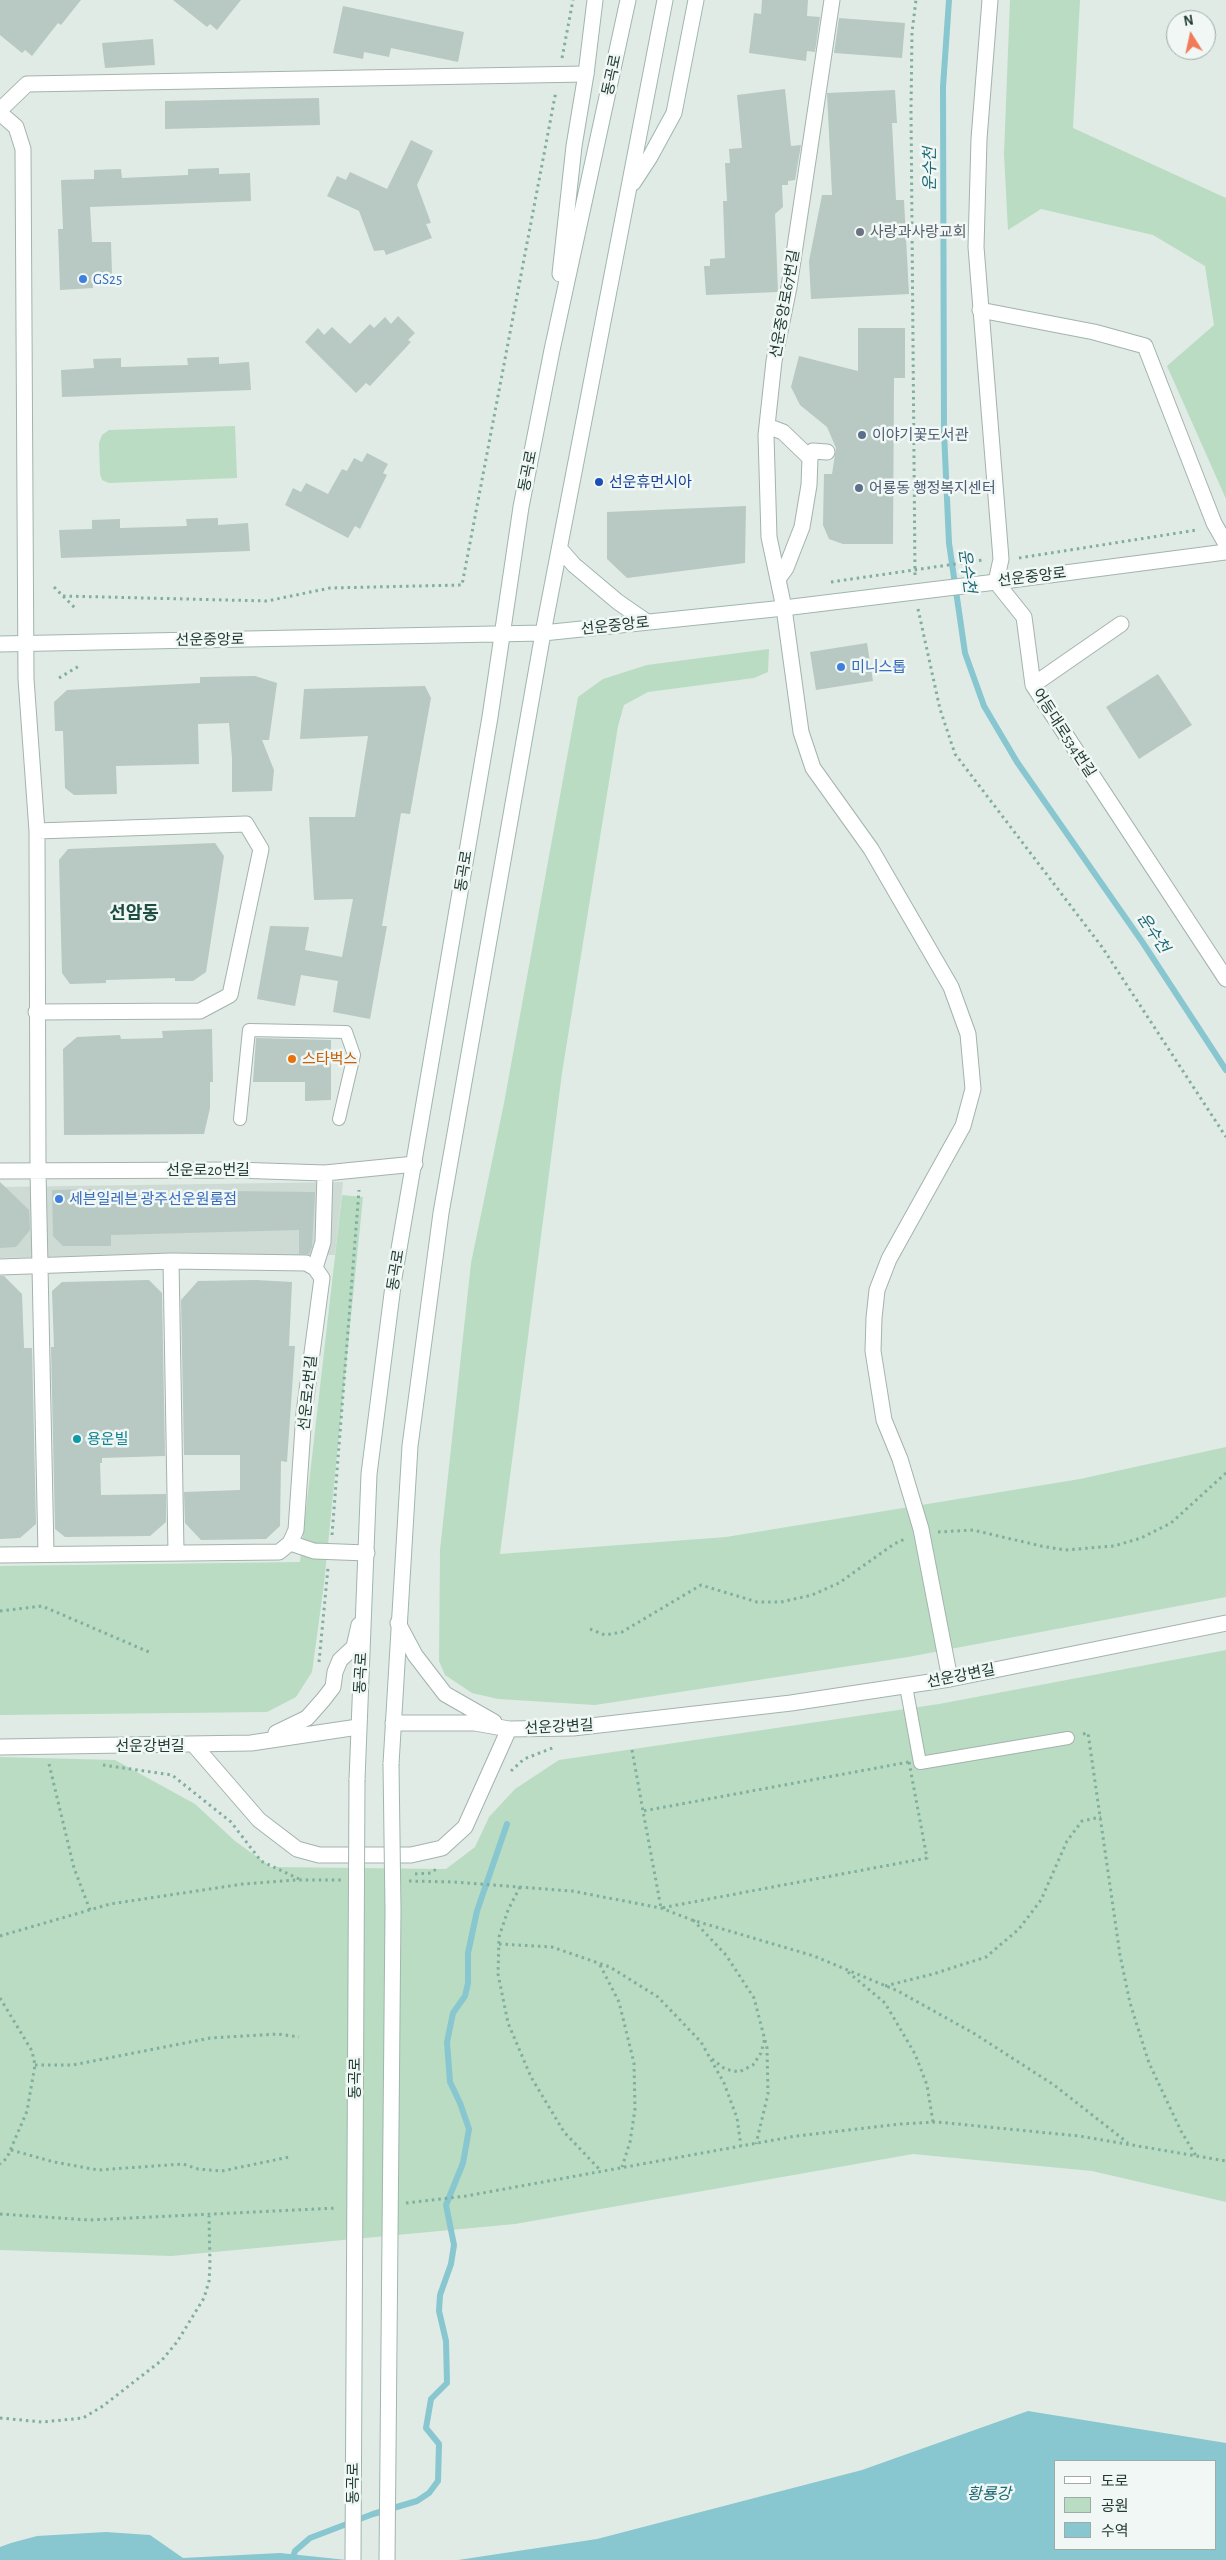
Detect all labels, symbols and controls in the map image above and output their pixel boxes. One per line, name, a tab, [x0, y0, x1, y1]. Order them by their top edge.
north arrow	[1166, 10, 1216, 60]
text: N	[1183, 13, 1195, 29]
street label: 동곡로	[599, 53, 625, 97]
water label: 운수천	[920, 147, 940, 191]
place label: 사랑과사랑교회	[870, 223, 967, 241]
marker: 사랑과사랑교회	[854, 226, 866, 238]
street label: 선운중앙로67번길	[767, 248, 803, 360]
place label: GS25	[93, 270, 122, 288]
marker: GS25	[77, 273, 89, 285]
place label: 이야기꽃도서관	[872, 426, 969, 444]
marker: 이야기꽃도서관	[856, 429, 868, 441]
street label: 동곡로	[515, 449, 541, 493]
place label: 선운휴먼시아	[609, 473, 692, 491]
marker: 선운휴먼시아	[593, 476, 605, 488]
place label: 어룡동 행정복지센터	[869, 479, 996, 497]
marker: 어룡동 행정복지센터	[853, 482, 865, 494]
water label: 운수천	[954, 548, 980, 594]
street label: 선운중앙로	[997, 564, 1067, 590]
street label: 선운중앙로	[580, 613, 650, 639]
street label: 선운중앙로	[175, 630, 245, 650]
place label: 미니스톱	[851, 658, 906, 676]
marker: 미니스톱	[835, 661, 847, 673]
street label: 어등대로534번길	[1029, 685, 1099, 781]
street label: 동곡로	[452, 849, 476, 893]
district label: 선암동	[109, 903, 159, 925]
water label: 운수천	[1133, 909, 1173, 957]
place label: 스타벅스	[302, 1050, 357, 1068]
marker: 스타벅스	[286, 1053, 298, 1065]
street label: 선운로20번길	[166, 1161, 250, 1179]
place label: 세븐일레븐 광주선운원룸점	[69, 1190, 237, 1208]
marker: 세븐일레븐 광주선운원룸점	[53, 1193, 65, 1205]
street label: 동곡로	[384, 1248, 408, 1292]
street label: 선운로2번길	[295, 1354, 321, 1432]
place label: 용운빌	[87, 1430, 128, 1448]
marker: 용운빌	[71, 1433, 83, 1445]
street label: 동곡로	[351, 1652, 371, 1694]
street label: 선운강변길	[925, 1661, 997, 1691]
street label: 선운강변길	[524, 1716, 594, 1738]
street label: 선운강변길	[116, 1737, 184, 1755]
street label: 동곡로	[346, 2057, 364, 2099]
legend	[1054, 2460, 1216, 2550]
street label: 동곡로	[344, 2462, 362, 2504]
text: 도로	[1101, 2474, 1129, 2489]
water label: 황룡강	[967, 2484, 1011, 2504]
text: 공원	[1101, 2499, 1129, 2514]
text: 수역	[1101, 2524, 1129, 2539]

